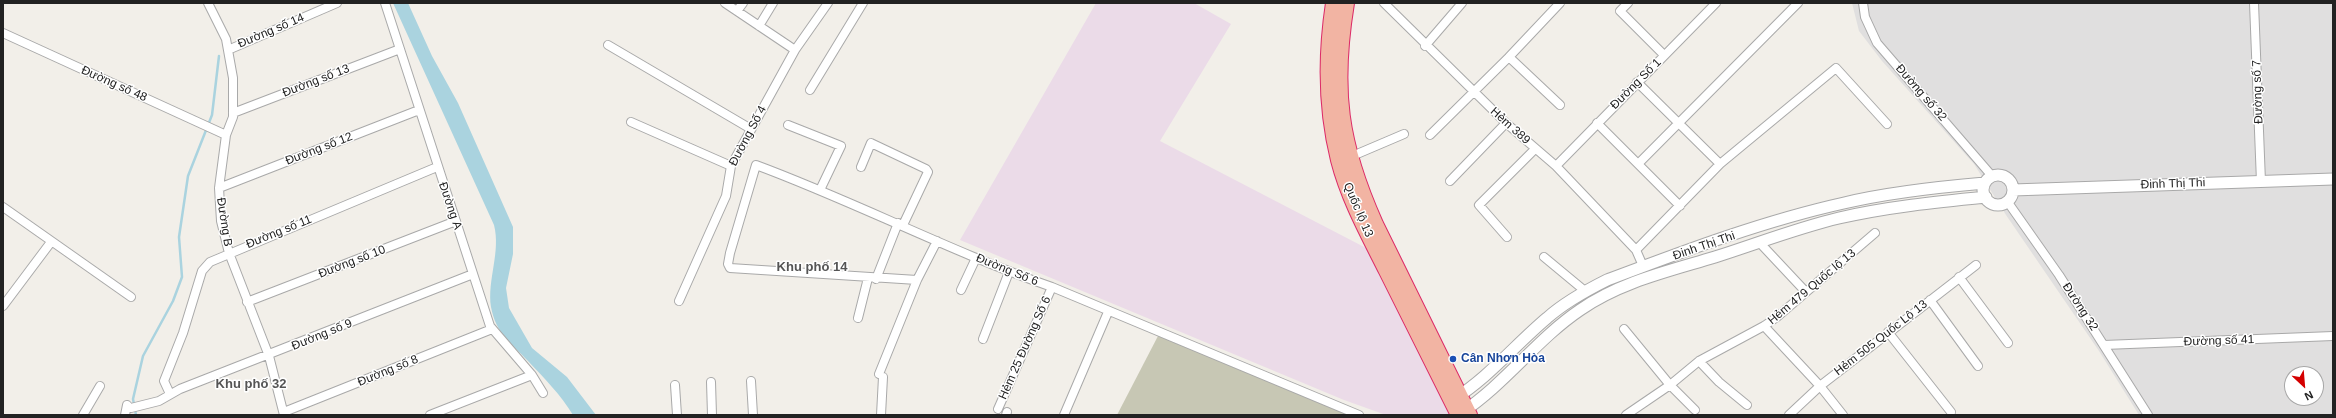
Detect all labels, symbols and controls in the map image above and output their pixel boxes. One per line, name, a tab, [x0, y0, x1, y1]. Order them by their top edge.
street label: Đường số 14	[236, 11, 306, 51]
street label: Đường Số 1	[1608, 56, 1664, 112]
street label: Đường số 7	[2250, 60, 2266, 124]
street label: Đường số 13	[280, 62, 352, 100]
street label: Đường số 32	[1892, 62, 1950, 124]
street label: Đường số 48	[79, 63, 149, 105]
street label: Đường Số 4	[726, 104, 770, 168]
street label: Hẻm 389	[1487, 104, 1533, 148]
street label: Đường số 12	[283, 130, 355, 168]
street label: Đinh Thị Thi	[2140, 176, 2206, 192]
street label: Đường A	[435, 180, 465, 232]
street label: Quốc lộ 13	[1340, 180, 1376, 240]
street label: Đường B	[213, 197, 235, 247]
street label: Đường số 11	[244, 212, 314, 252]
street label: Đinh Thị Thi	[1671, 229, 1737, 263]
street label: Đường số 10	[316, 243, 388, 281]
street label: Hẻm 479 Quốc lộ 13	[1765, 246, 1859, 328]
street label: Đường Số 6	[974, 251, 1040, 289]
district label: Khu phố 14	[777, 259, 847, 275]
street label: Đường 32	[2059, 280, 2101, 334]
street label: Hẻm 25 Đường Số 6	[996, 294, 1054, 402]
street label: Hẻm 505 Quốc Lộ 13	[1832, 297, 1930, 379]
street label: Đường số 9	[290, 316, 354, 354]
street label: Đường số 41	[2183, 333, 2255, 349]
street label: Đường số 8	[356, 352, 420, 390]
place label: Cân Nhơn Hòa	[1461, 352, 1545, 366]
marker: Cân Nhơn Hòa	[1448, 354, 1458, 364]
north arrow	[2284, 366, 2324, 406]
district label: Khu phố 32	[216, 376, 286, 392]
text: N	[2303, 389, 2315, 403]

